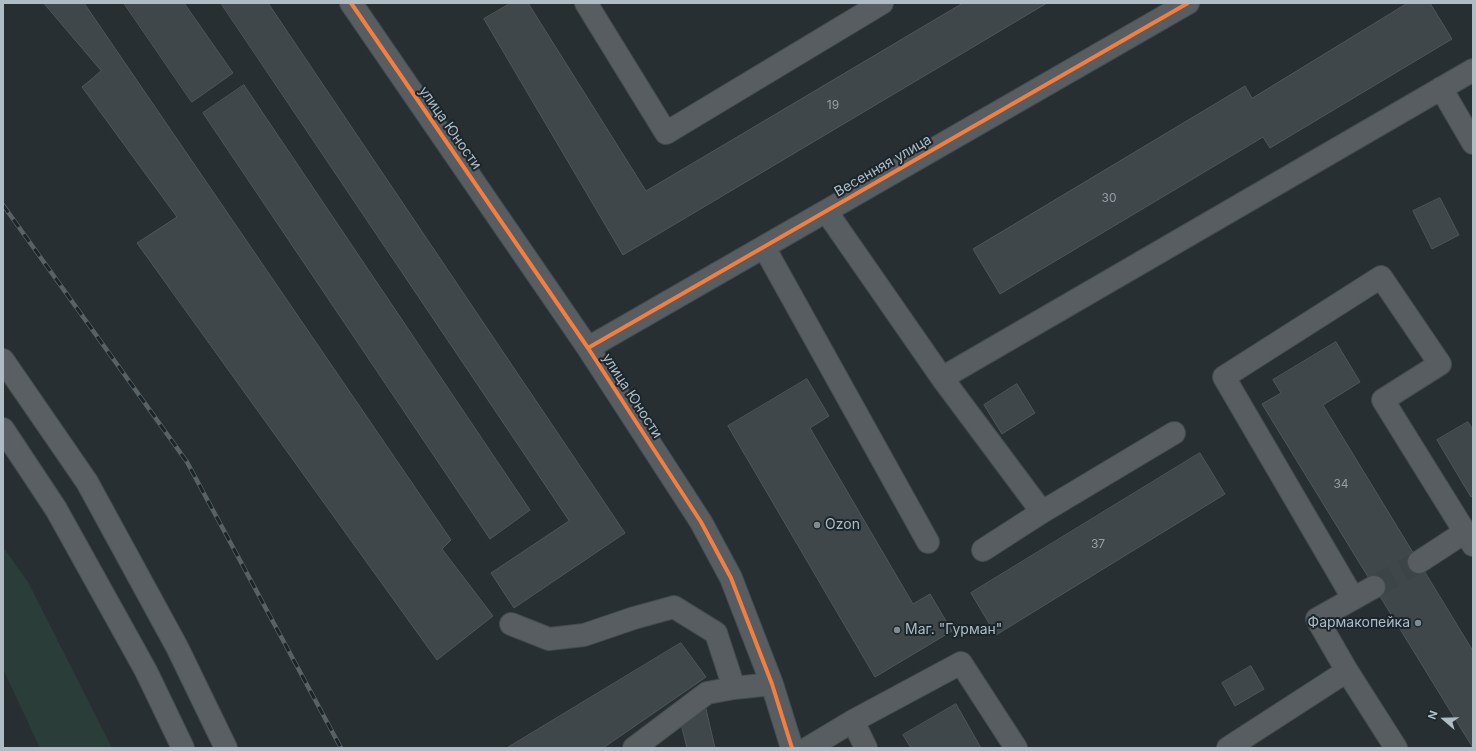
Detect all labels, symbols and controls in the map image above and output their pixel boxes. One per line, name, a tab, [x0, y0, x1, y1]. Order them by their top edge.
street label: улица Юности	[415, 83, 485, 173]
house number: 19	[827, 98, 839, 112]
street label: Весенняя улица	[831, 131, 935, 201]
house number: 30	[1102, 191, 1116, 205]
street label: улица Юности	[598, 350, 666, 442]
house number: 34	[1333, 477, 1349, 491]
place label: Ozon	[825, 517, 860, 533]
marker: Ozon	[812, 520, 822, 530]
house number: 37	[1091, 537, 1105, 551]
place label: Фармакопейка	[1308, 615, 1410, 631]
marker: Фармакопейка	[1413, 618, 1423, 628]
place label: Маг. "Гурман"	[905, 622, 1002, 638]
marker: Маг. "Гурман"	[892, 625, 902, 635]
north arrow	[1424, 699, 1464, 739]
text: N	[1425, 709, 1441, 721]

